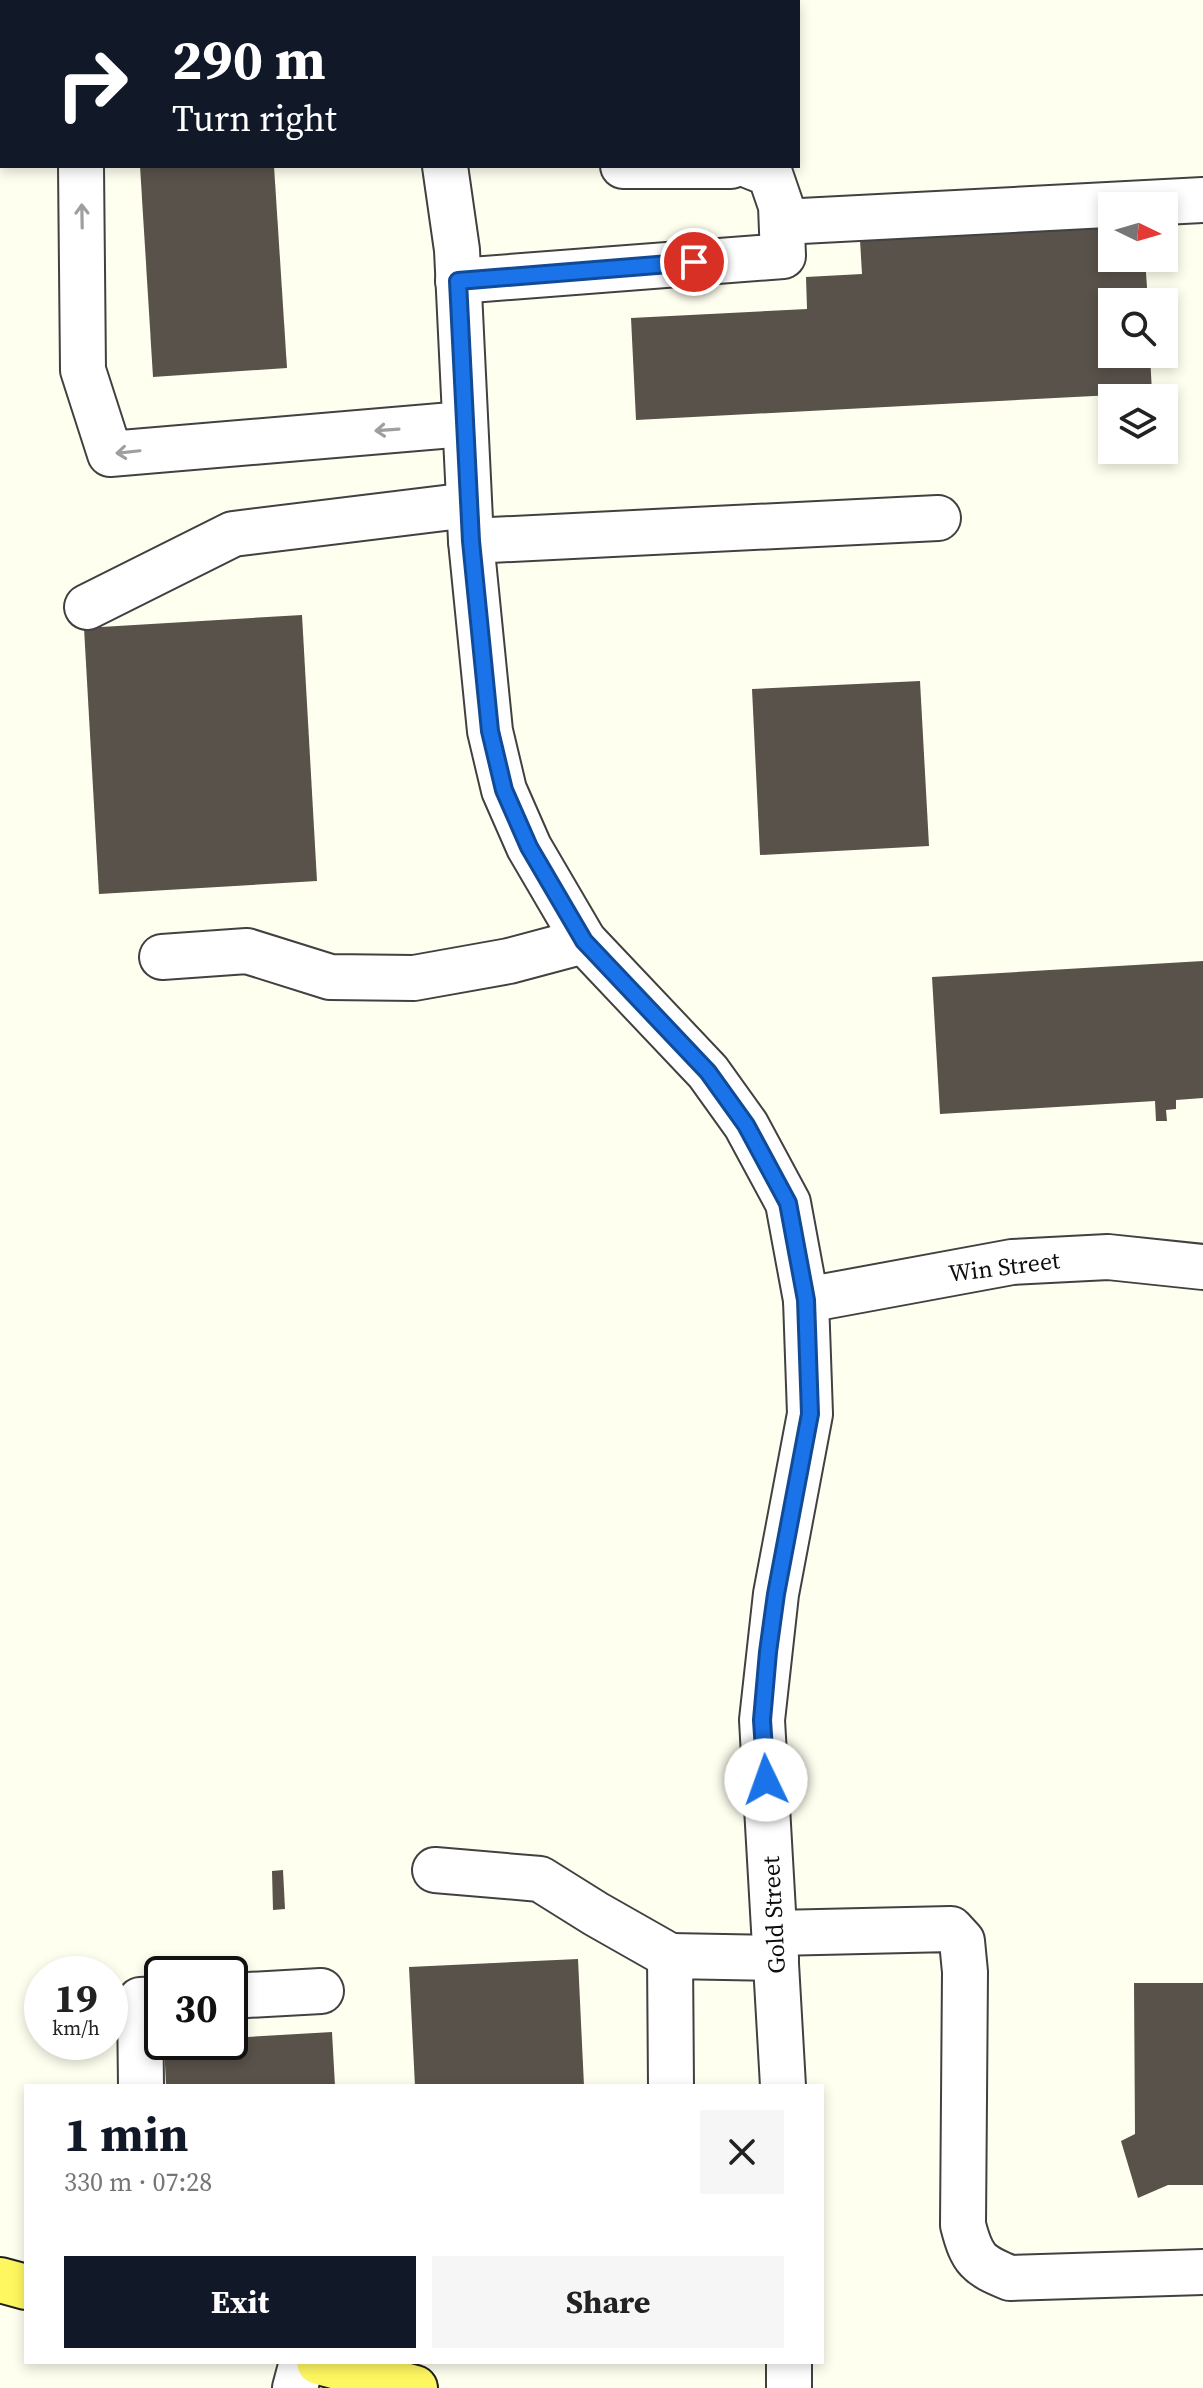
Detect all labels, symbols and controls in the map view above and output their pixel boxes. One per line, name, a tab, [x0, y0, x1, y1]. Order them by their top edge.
text: 290 m	[172, 21, 326, 98]
icon: right	[40, 32, 144, 136]
text: Turn right	[172, 94, 337, 143]
north arrow	[1098, 192, 1178, 272]
map controls	[1098, 192, 1178, 464]
one-way arrow	[74, 203, 90, 230]
pin	[660, 228, 728, 296]
icon: arrive	[672, 240, 716, 284]
button: search	[1098, 288, 1178, 368]
button: layers	[1098, 384, 1178, 464]
one-way arrow	[374, 423, 401, 438]
one-way arrow	[115, 444, 142, 459]
street label: Win Street	[946, 1243, 1062, 1290]
position arrow	[724, 1738, 808, 1822]
street label: Gold Street	[754, 1855, 793, 1975]
speed limit sign: 30	[144, 1956, 248, 2060]
text: 19	[54, 1971, 98, 2025]
text: km/h	[52, 2014, 100, 2042]
text: 1 min	[64, 2101, 189, 2167]
button: close	[700, 2110, 784, 2194]
text: 330 m · 07:28	[64, 2164, 212, 2200]
button: Exit	[64, 2256, 416, 2348]
button: Share	[432, 2256, 784, 2348]

